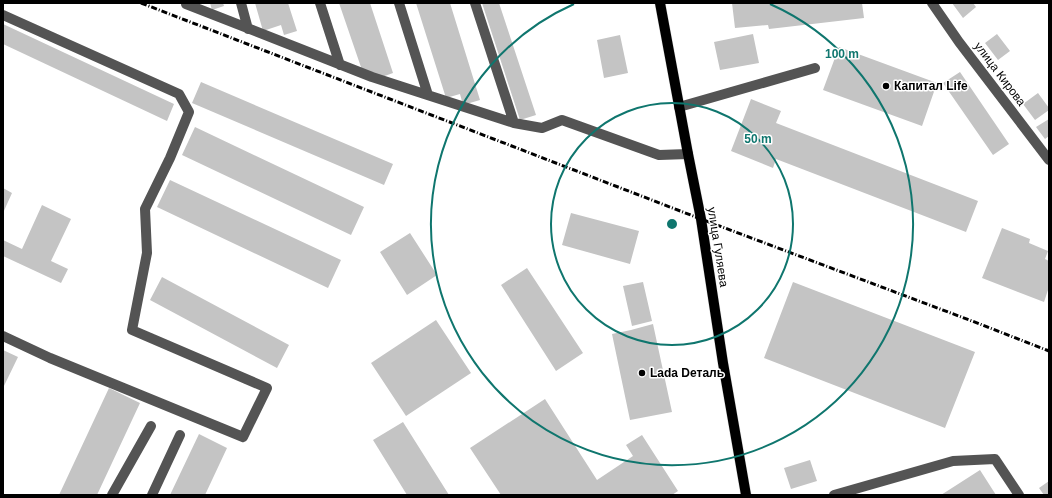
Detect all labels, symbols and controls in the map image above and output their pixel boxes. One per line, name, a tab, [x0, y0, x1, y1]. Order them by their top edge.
street label: улица Кирова	[971, 39, 1029, 109]
text: 100 m	[825, 47, 859, 61]
place label: Капитал Life	[894, 79, 968, 93]
marker: Капитал Life	[881, 81, 891, 91]
text: 50 m	[744, 132, 772, 146]
street label: улица Гуляева	[705, 206, 731, 288]
centre of rings	[665, 217, 679, 231]
place label: Lada Dеталь	[650, 366, 724, 380]
marker: Lada Dеталь	[637, 368, 647, 378]

